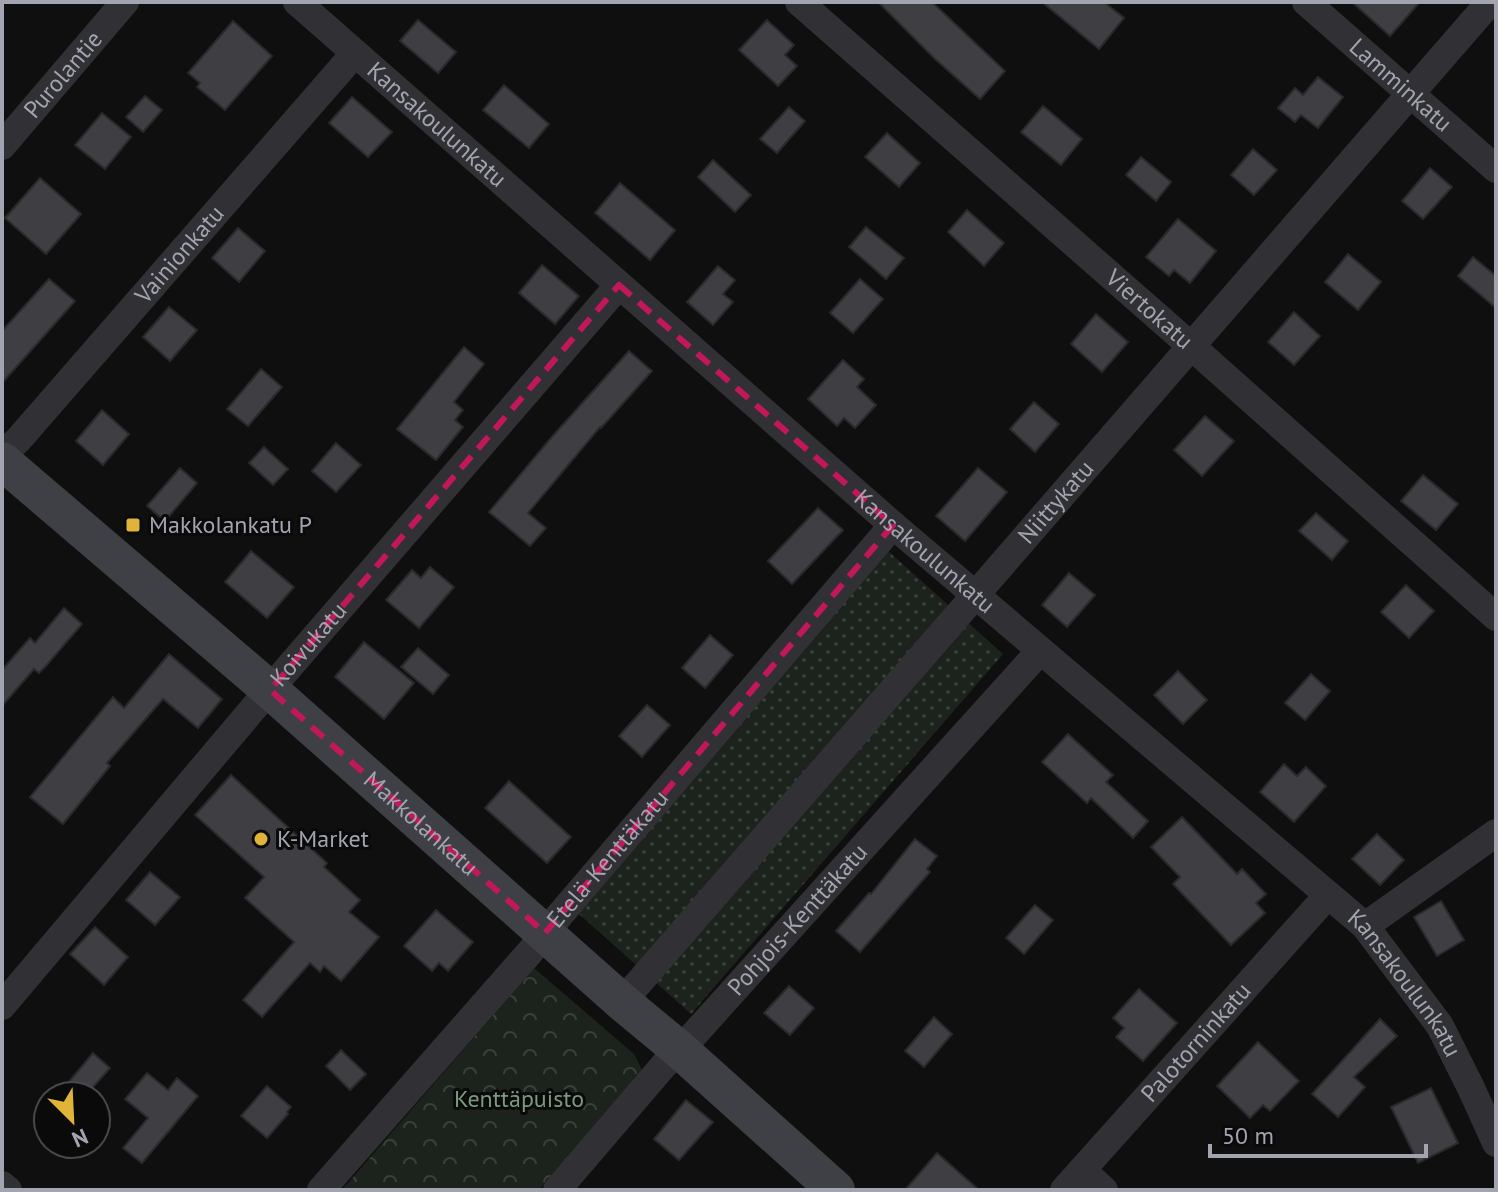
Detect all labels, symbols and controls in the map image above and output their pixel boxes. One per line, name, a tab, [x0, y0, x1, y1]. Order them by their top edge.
street label: Purolantie	[17, 24, 109, 124]
street label: Lamminkatu	[1343, 31, 1459, 138]
street label: Kansakoulunkatu	[361, 55, 513, 194]
street label: Vainionkatu	[127, 198, 231, 311]
street label: Viertokatu	[1099, 262, 1200, 356]
street label: Niittykatu	[1011, 453, 1100, 550]
street label: Kansakoulunkatu	[848, 482, 1002, 620]
place label: Makkolankatu P	[149, 509, 312, 540]
marker: Makkolankatu P	[124, 516, 142, 534]
street label: Koivukatu	[263, 596, 353, 693]
street label: Makkolankatu	[357, 764, 485, 882]
street label: Etelä-Kenttäkatu	[540, 783, 675, 934]
place label: K-Market	[277, 823, 369, 854]
marker: K-Market	[252, 830, 270, 848]
street label: Pohjois-Kenttäkatu	[721, 837, 874, 1002]
street label: Kansakoulunkatu	[1341, 902, 1469, 1062]
street label: Palotorninkatu	[1134, 976, 1257, 1109]
north arrow	[32, 1080, 112, 1160]
park label: Kenttäpuisto	[454, 1083, 584, 1114]
scale bar	[1210, 1108, 1426, 1158]
text: 50 m	[1222, 1120, 1274, 1151]
text: N	[68, 1123, 92, 1154]

